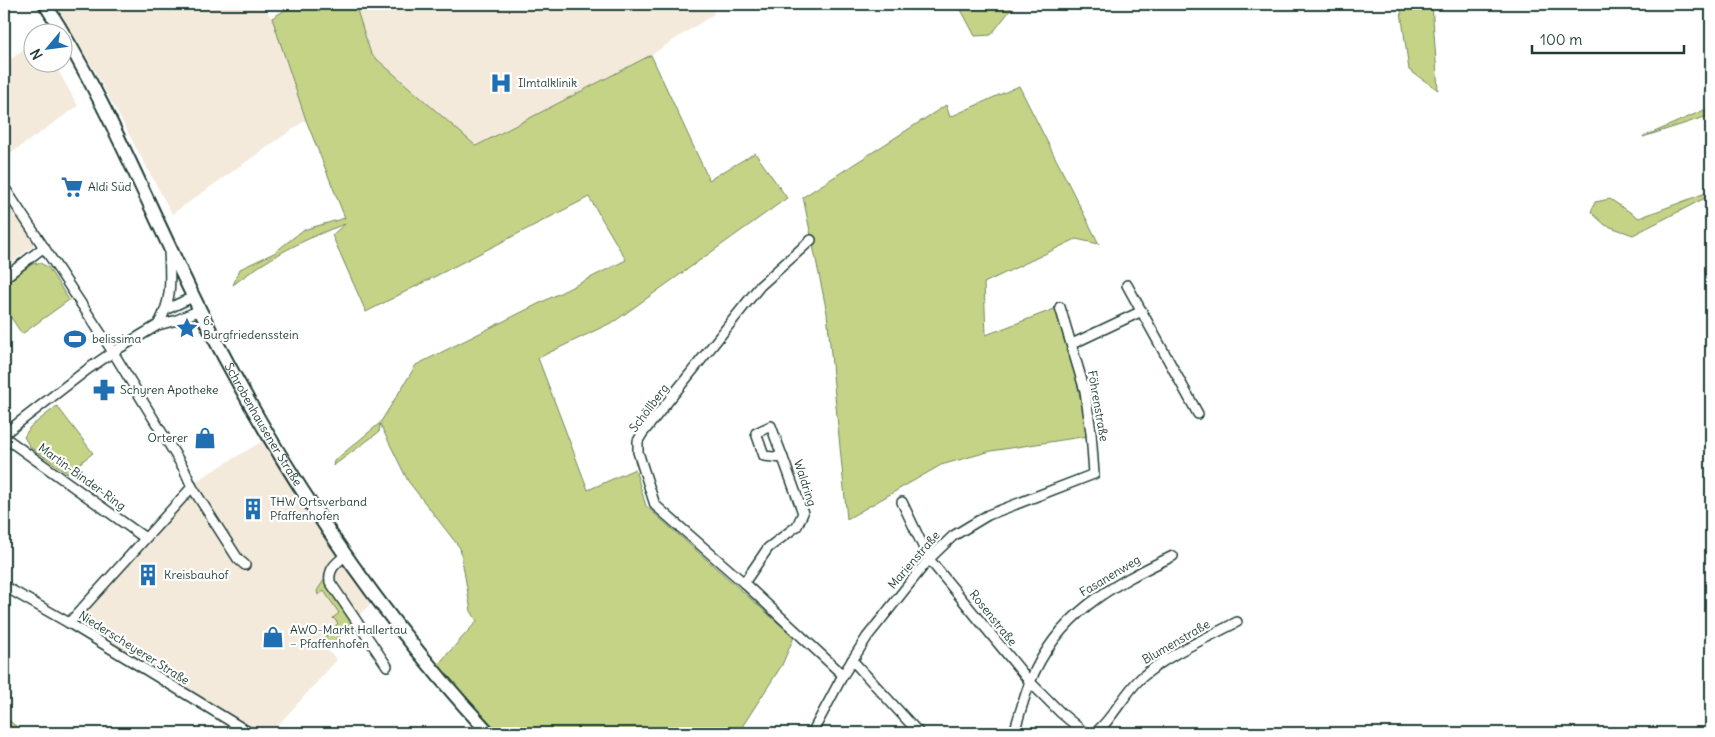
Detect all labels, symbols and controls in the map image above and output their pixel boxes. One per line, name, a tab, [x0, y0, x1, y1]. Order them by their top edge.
north arrow	[22, 22, 72, 72]
scale bar	[1532, 22, 1685, 54]
text: 100 m	[1540, 30, 1582, 49]
text: N	[26, 46, 47, 63]
hospital icon: Ilmtalklinik	[488, 70, 514, 96]
place label: Ilmtalklinik	[518, 75, 577, 90]
supermarket icon: Aldi Süd	[59, 174, 85, 200]
place label: Aldi Süd	[88, 179, 132, 194]
place label: 6. Burgfriedensstein	[203, 313, 299, 342]
place icon: 6. Burgfriedensstein	[174, 315, 200, 341]
sports icon: belissima	[62, 326, 88, 352]
place label: belissima	[92, 331, 142, 346]
street label: Schrobenhausener Straße	[222, 360, 306, 489]
street label: Föhrenstraße	[1085, 369, 1112, 443]
pharmacy icon: Schyren Apotheke	[91, 377, 117, 403]
street label: Schöllberg	[626, 381, 672, 435]
place label: Schyren Apotheke	[120, 382, 218, 397]
shop icon: Orterer	[192, 425, 218, 451]
place label: Orterer	[148, 430, 188, 445]
street label: Martin-Binder-Ring	[36, 440, 129, 513]
street label: Waldring	[791, 458, 820, 508]
place label: THW Ortsverband Pfaffenhofen	[270, 494, 367, 523]
building icon: THW Ortsverband Pfaffenhofen	[240, 496, 266, 522]
street label: Marienstraße	[884, 528, 943, 592]
street label: Fasanenweg	[1077, 552, 1143, 600]
building icon: Kreisbauhof	[135, 562, 161, 588]
place label: Kreisbauhof	[164, 567, 230, 582]
street label: Rosenstraße	[966, 587, 1020, 649]
street label: Niederscheyerer Straße	[76, 607, 192, 688]
street label: Blumenstraße	[1139, 616, 1212, 667]
place label: AWO-Markt Hallertau – Pfaffenhofen	[290, 622, 407, 651]
shop icon: AWO-Markt Hallertau – Pfaffenhofen	[260, 624, 286, 650]

